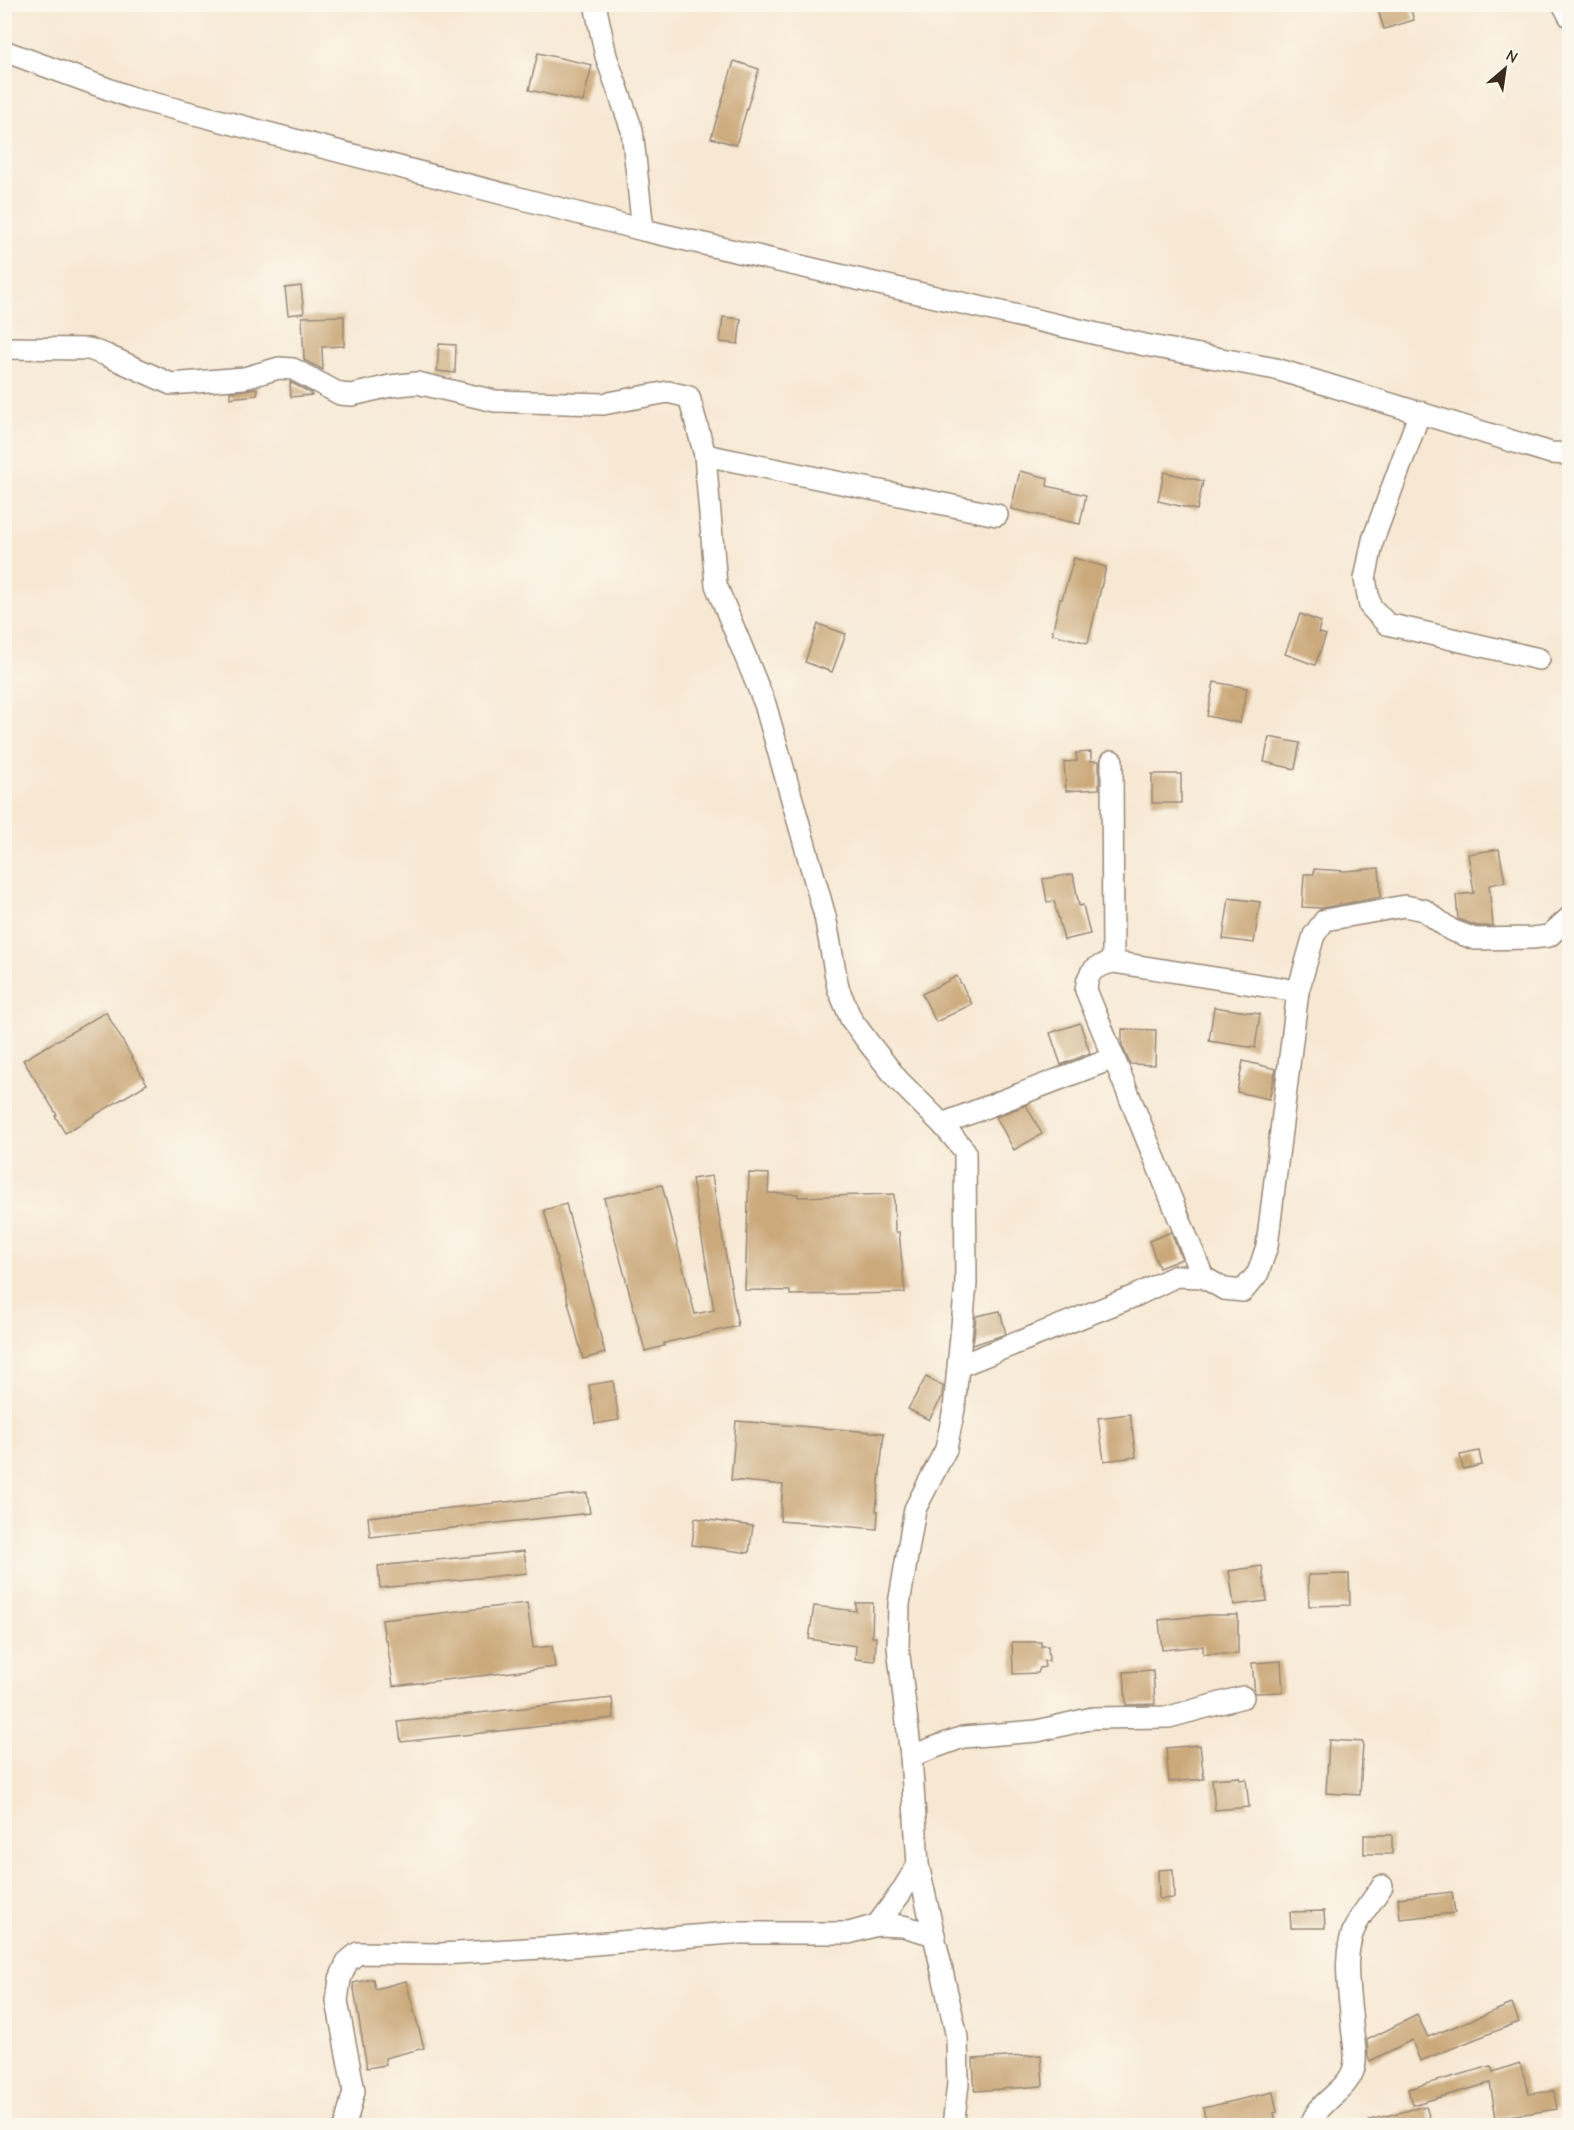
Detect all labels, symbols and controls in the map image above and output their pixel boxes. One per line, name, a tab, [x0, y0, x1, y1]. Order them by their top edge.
north arrow	[1475, 39, 1535, 99]
text: N	[1503, 46, 1521, 67]

